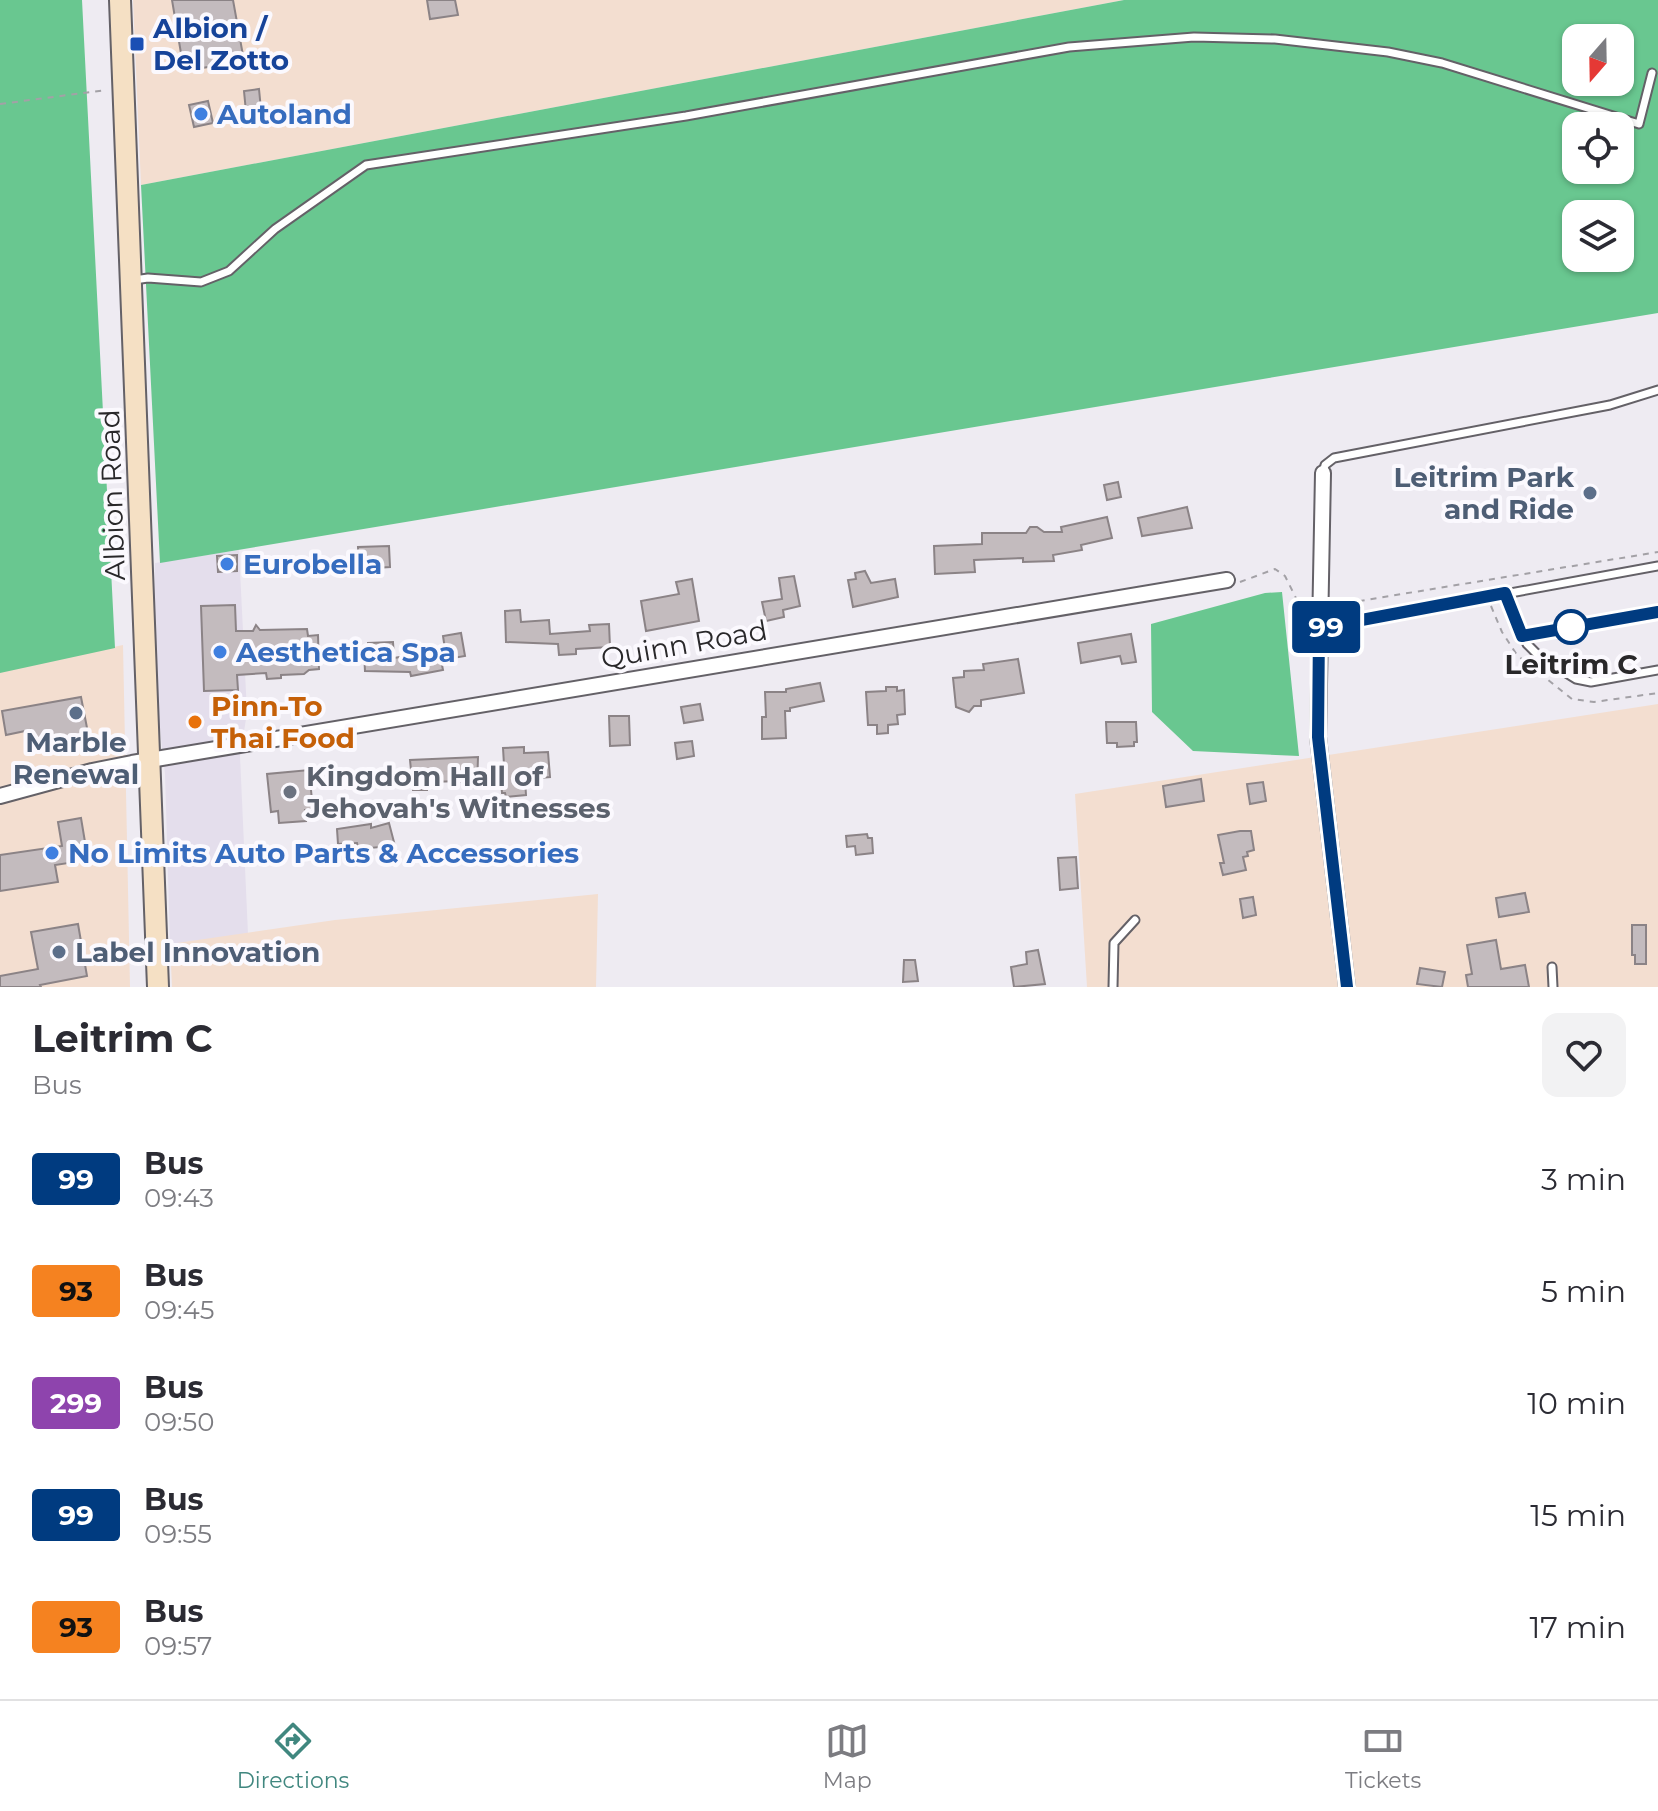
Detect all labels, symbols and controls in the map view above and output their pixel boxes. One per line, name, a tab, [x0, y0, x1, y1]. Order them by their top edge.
place label: Albion / Del Zotto	[152, 11, 289, 77]
north arrow	[1562, 24, 1634, 96]
map controls	[1562, 24, 1634, 272]
marker: Albion / Del Zotto	[128, 35, 146, 53]
place label: Autoland	[216, 97, 352, 131]
marker: Autoland	[192, 105, 210, 123]
button: locate	[1562, 112, 1634, 184]
button: layers	[1562, 200, 1634, 272]
street label: Albion Road	[92, 409, 132, 581]
place label: Leitrim Park and Ride	[1394, 460, 1575, 526]
marker: Leitrim Park and Ride	[1581, 484, 1599, 502]
place label: Eurobella	[243, 547, 382, 581]
marker: Eurobella	[218, 555, 236, 573]
line badge: 99	[1290, 601, 1362, 653]
text: 99	[1308, 610, 1344, 644]
marker: Leitrim C	[1554, 610, 1588, 644]
street label: Quinn Road	[598, 613, 770, 675]
place label: Aesthetica Spa	[235, 635, 456, 669]
marker: Aesthetica Spa	[211, 643, 229, 661]
place label: Leitrim C	[1504, 647, 1638, 681]
place label: Pinn-To Thai Food	[211, 689, 355, 755]
marker: Marble Renewal	[67, 704, 85, 722]
marker: Pinn-To Thai Food	[186, 713, 204, 731]
place label: Marble Renewal	[13, 725, 139, 791]
place label: Kingdom Hall of Jehovah's Witnesses	[305, 759, 611, 825]
marker: Kingdom Hall of Jehovah's Witnesses	[281, 783, 299, 801]
place label: No Limits Auto Parts & Accessories	[68, 836, 579, 870]
marker: No Limits Auto Parts & Accessories	[43, 844, 61, 862]
place label: Label Innovation	[75, 935, 320, 969]
marker: Label Innovation	[50, 943, 68, 961]
button: heart	[1542, 1013, 1626, 1097]
text: Leitrim C	[32, 1015, 213, 1062]
text: Bus	[32, 1069, 82, 1101]
text: Bus	[144, 1145, 204, 1182]
text: 3 min	[1541, 1161, 1626, 1198]
text: 99	[58, 1162, 94, 1196]
text: 09:43	[144, 1182, 214, 1214]
text: Bus	[144, 1257, 204, 1294]
text: 5 min	[1541, 1273, 1626, 1310]
text: 93	[59, 1274, 93, 1308]
text: 09:45	[144, 1294, 214, 1326]
text: Bus	[144, 1369, 204, 1406]
text: 10 min	[1527, 1385, 1626, 1422]
text: 299	[50, 1386, 102, 1420]
text: 09:50	[144, 1406, 215, 1438]
text: Bus	[144, 1481, 204, 1518]
text: 15 min	[1530, 1497, 1626, 1534]
text: 99	[58, 1498, 94, 1532]
text: 09:55	[144, 1518, 212, 1550]
text: Bus	[144, 1593, 204, 1630]
text: 17 min	[1529, 1609, 1626, 1646]
text: 93	[59, 1610, 93, 1644]
text: 09:57	[144, 1630, 212, 1662]
tab: Directions	[237, 1719, 349, 1794]
tab: Map	[823, 1719, 872, 1794]
tab: Tickets	[1345, 1719, 1421, 1794]

